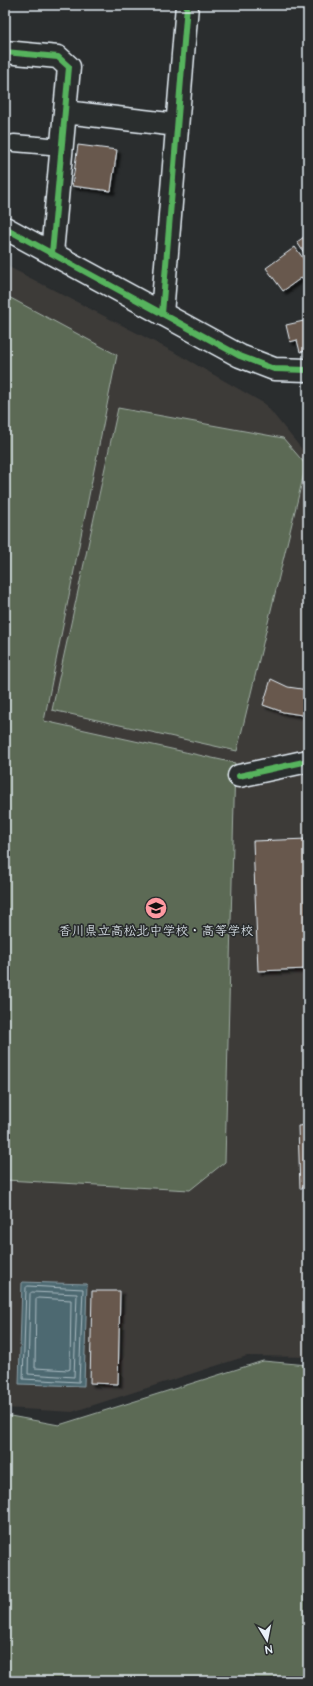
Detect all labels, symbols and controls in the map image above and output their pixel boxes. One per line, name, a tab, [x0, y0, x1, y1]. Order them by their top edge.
school or university icon: 香川県立高松北中学校・高等学校	[143, 895, 169, 921]
place label: 香川県立高松北中学校・高等学校	[58, 922, 254, 940]
north arrow	[247, 1620, 287, 1660]
text: N	[264, 1641, 273, 1657]

